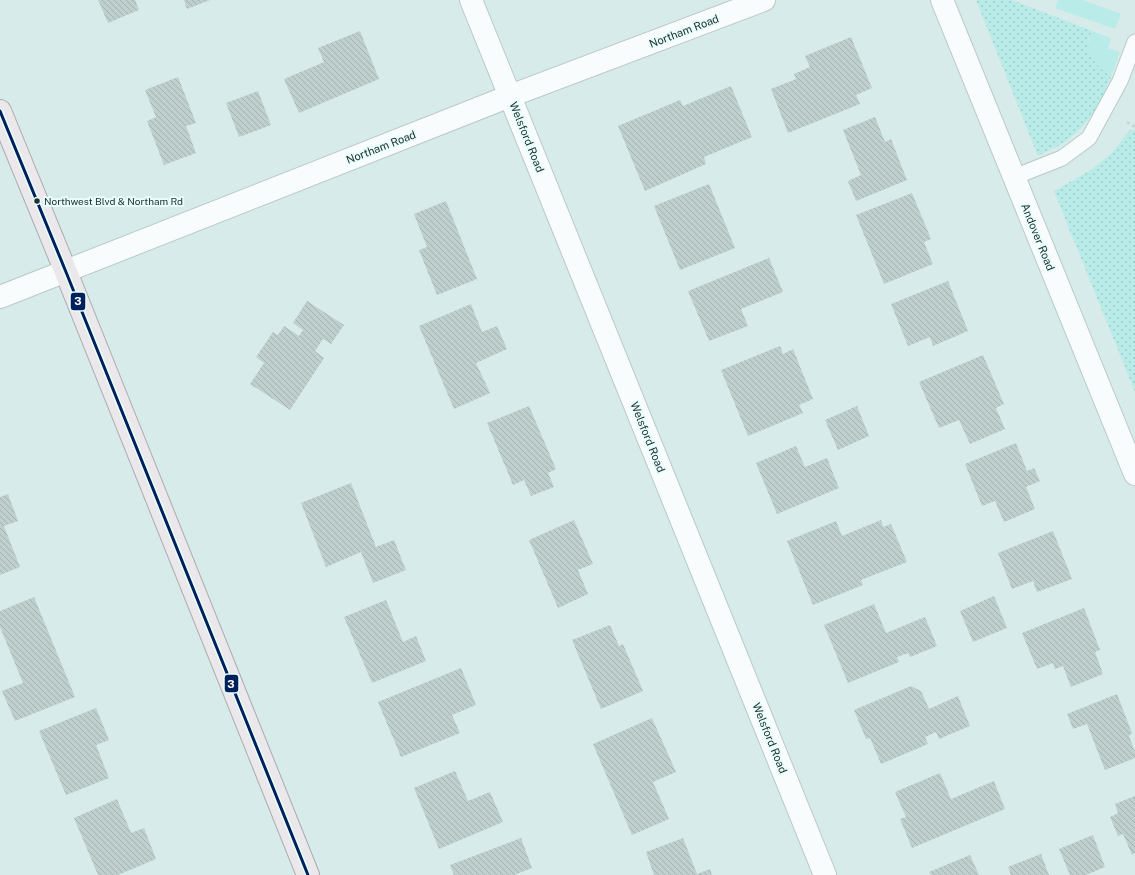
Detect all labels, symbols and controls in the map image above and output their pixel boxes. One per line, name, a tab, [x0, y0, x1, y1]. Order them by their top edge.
street label: Northam Road	[648, 12, 720, 50]
street label: Welsford Road	[507, 100, 547, 174]
street label: Northam Road	[345, 128, 417, 166]
place label: Northwest Blvd & Northam Rd	[44, 195, 183, 207]
marker: Northwest Blvd & Northam Rd	[32, 196, 42, 206]
street label: Andover Road	[1019, 202, 1057, 272]
line badge: 3	[70, 292, 86, 311]
text: 3	[74, 295, 82, 307]
street label: Welsford Road	[628, 400, 668, 474]
line badge: 3	[224, 674, 239, 693]
text: 3	[227, 678, 235, 690]
street label: Welsford Road	[750, 701, 790, 775]

